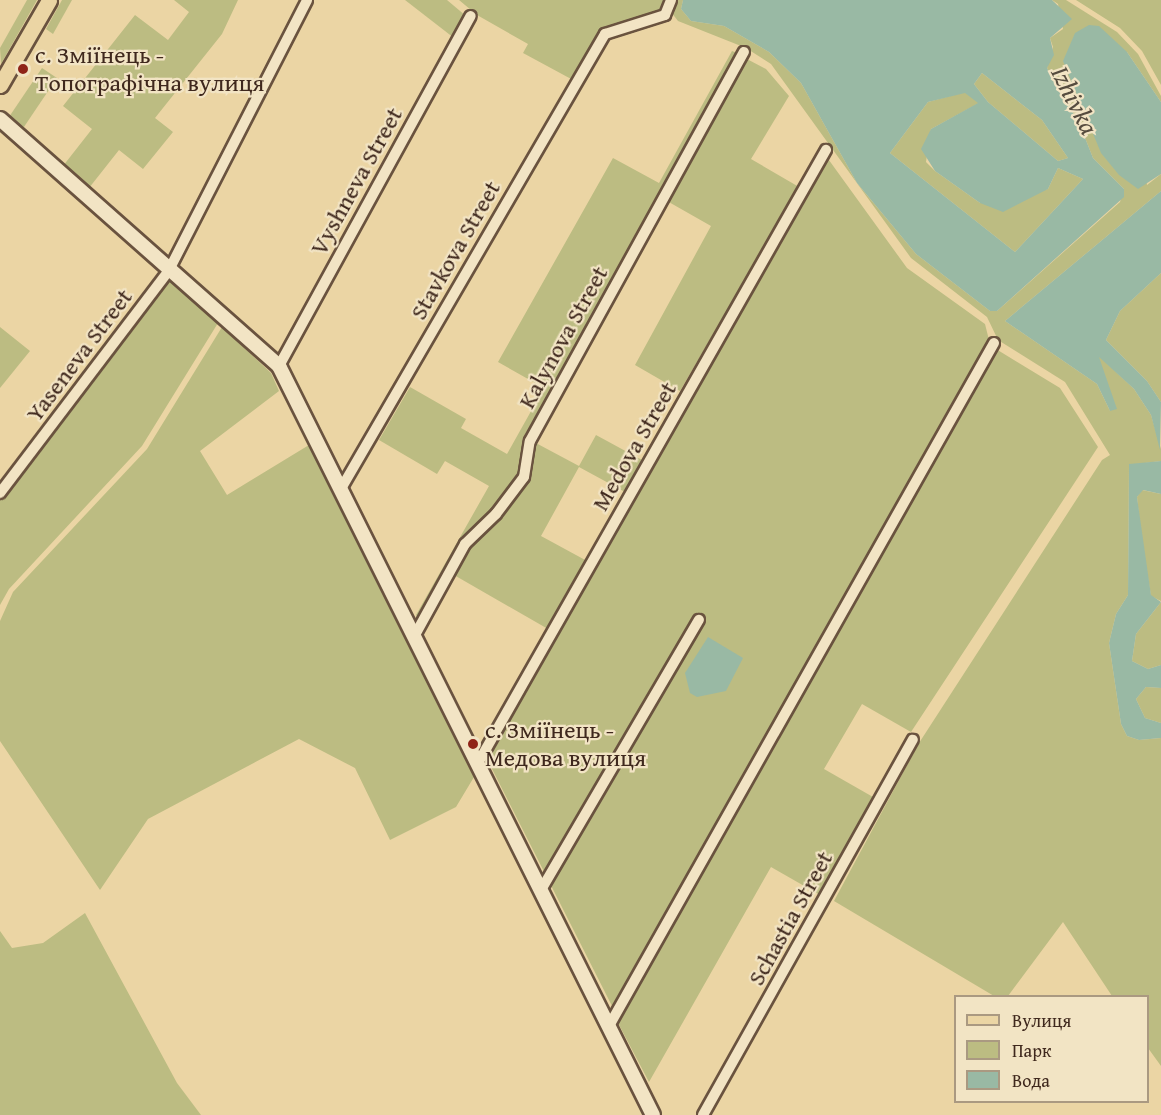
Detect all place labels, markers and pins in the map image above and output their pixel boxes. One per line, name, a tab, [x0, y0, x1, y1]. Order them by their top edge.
place label: с. Зміїнець - Топографічна вулиця	[35, 41, 265, 97]
marker: с. Зміїнець - Топографічна вулиця	[16, 62, 30, 76]
place label: с. Зміїнець - Медова вулиця	[485, 716, 646, 772]
marker: с. Зміїнець - Медова вулиця	[466, 737, 480, 751]

